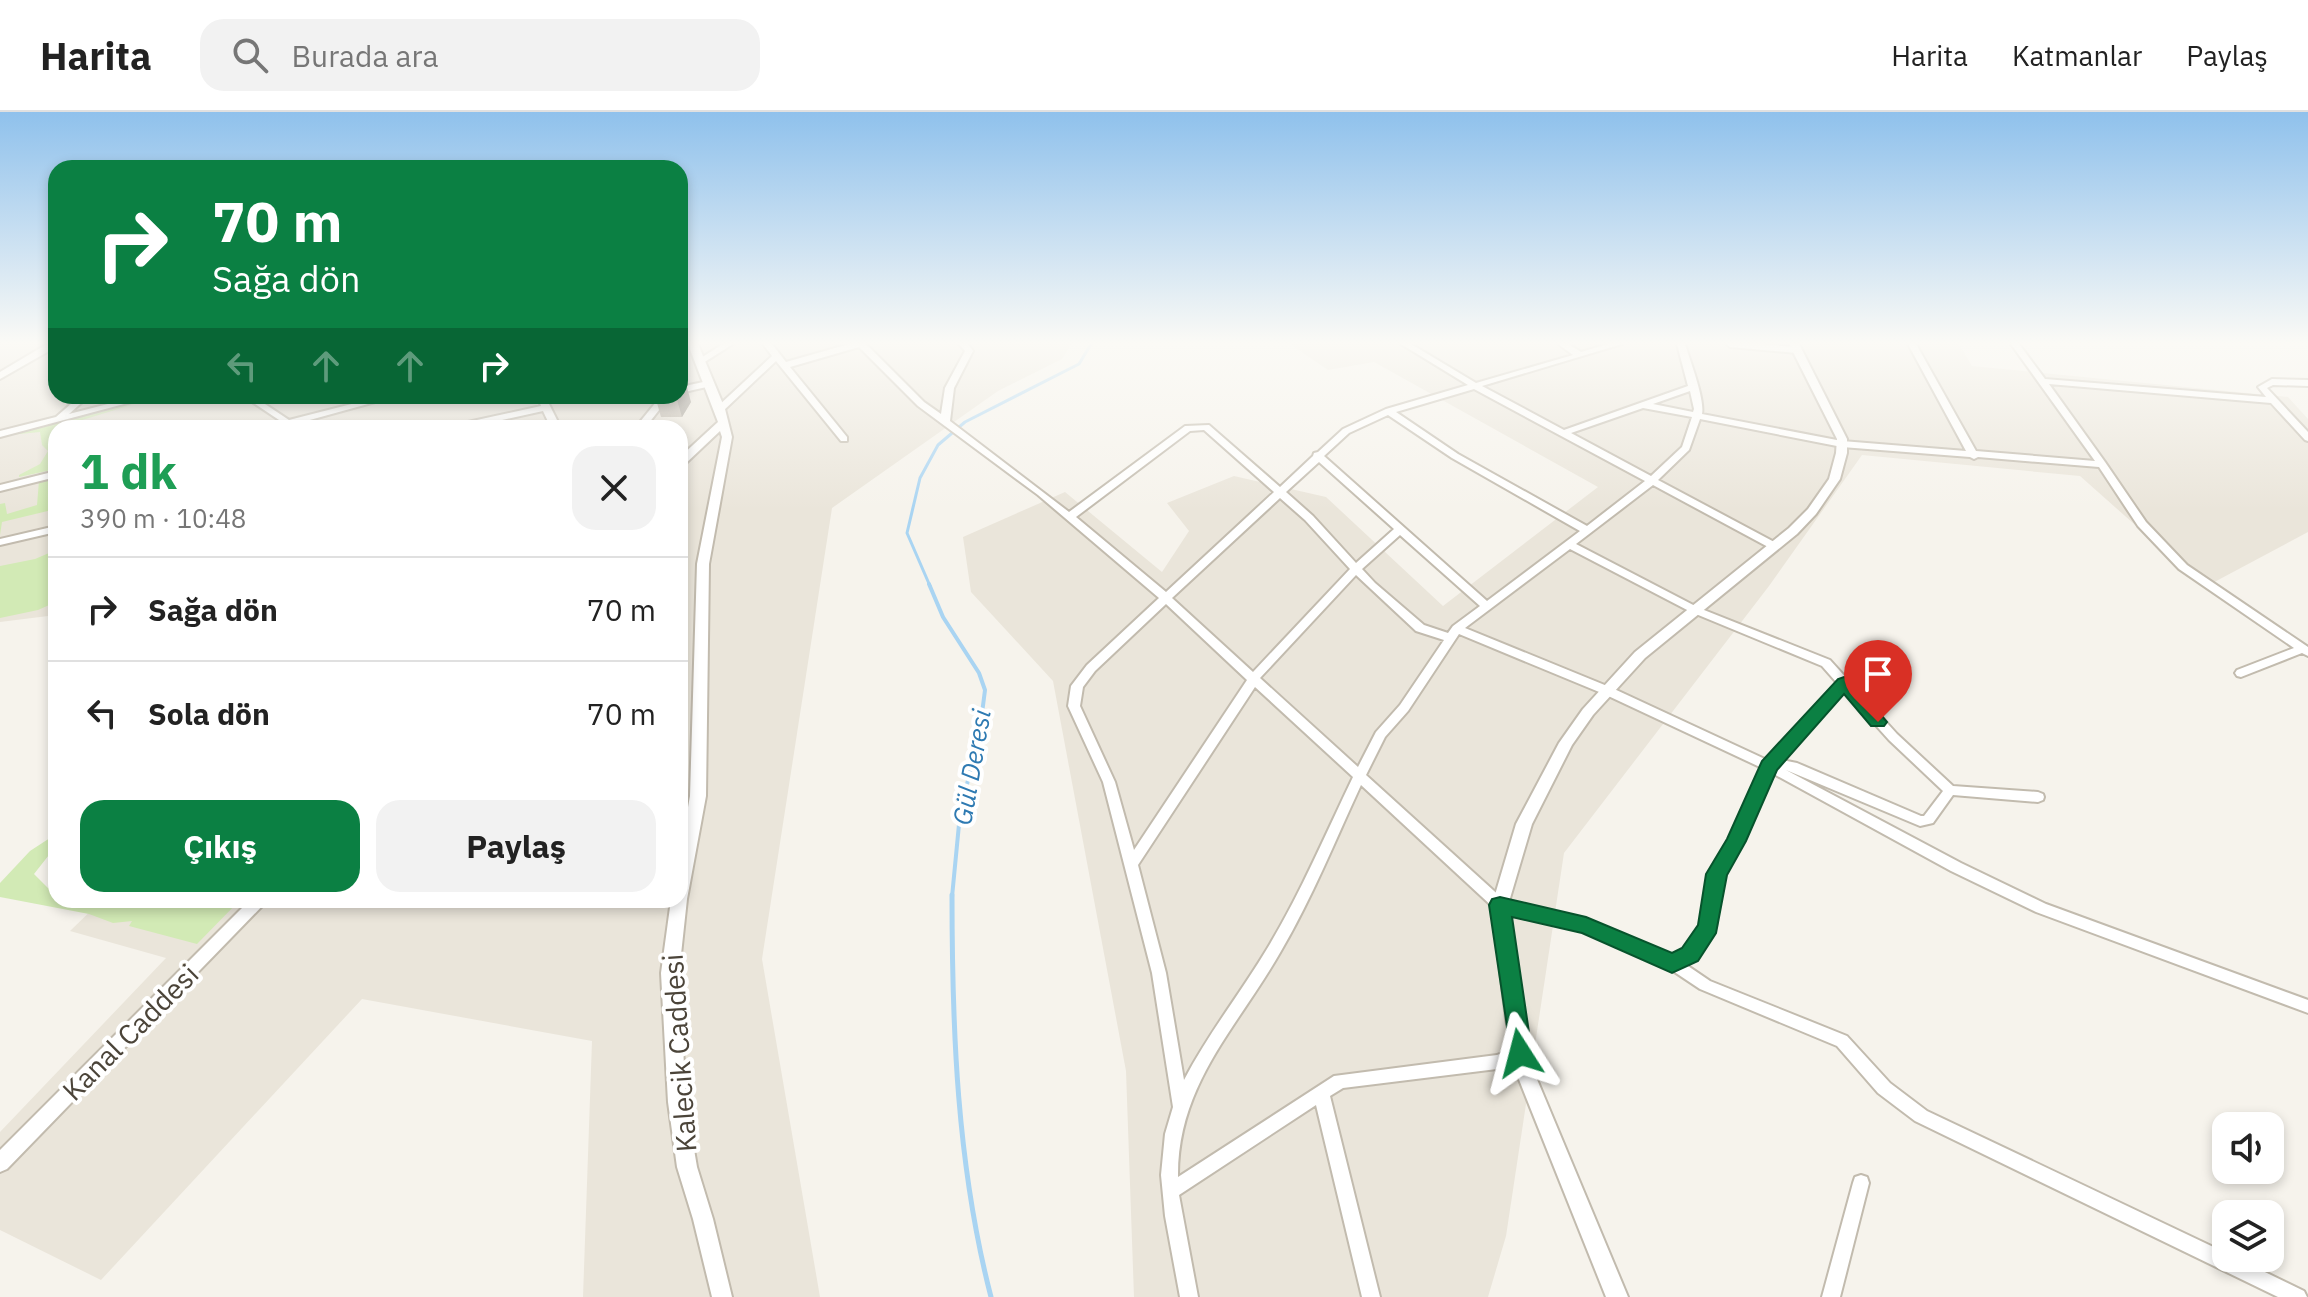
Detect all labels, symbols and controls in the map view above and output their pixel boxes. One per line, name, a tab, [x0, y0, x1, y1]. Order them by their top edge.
search box	[200, 19, 760, 91]
text: Harita	[40, 31, 152, 80]
icon: search	[228, 33, 272, 77]
text: Burada ara	[292, 36, 439, 75]
text: Harita	[1891, 37, 1968, 74]
text: Katmanlar	[2012, 37, 2142, 74]
text: Paylaş	[2186, 37, 2268, 74]
text: 70 m	[212, 185, 342, 257]
icon: right	[80, 192, 184, 296]
text: Sağa dön	[212, 255, 360, 302]
icon: left	[220, 344, 264, 388]
icon: ahead	[304, 344, 348, 388]
icon: ahead	[388, 344, 432, 388]
icon: right	[472, 344, 516, 388]
text: 1 dk	[80, 440, 177, 502]
button: close	[572, 446, 656, 530]
text: 390 m · 10:48	[80, 501, 246, 535]
icon: right	[80, 587, 124, 631]
text: Sağa dön	[148, 590, 278, 629]
text: 70 m	[587, 590, 656, 629]
pin	[1844, 640, 1912, 722]
icon: arrive	[1856, 652, 1900, 696]
icon: left	[80, 691, 124, 735]
text: Sola dön	[148, 694, 270, 733]
text: 70 m	[587, 694, 656, 733]
water label: Gül Deresi	[944, 706, 998, 827]
button: Çıkış	[80, 800, 360, 892]
button: Paylaş	[376, 800, 656, 892]
street label: Kalecik Caddesi	[654, 953, 704, 1153]
street label: Kanal Caddesi	[54, 956, 206, 1108]
position arrow	[1478, 1011, 1562, 1095]
map controls	[2212, 1112, 2284, 1272]
button: sound	[2212, 1112, 2284, 1184]
button: layers	[2212, 1200, 2284, 1272]

